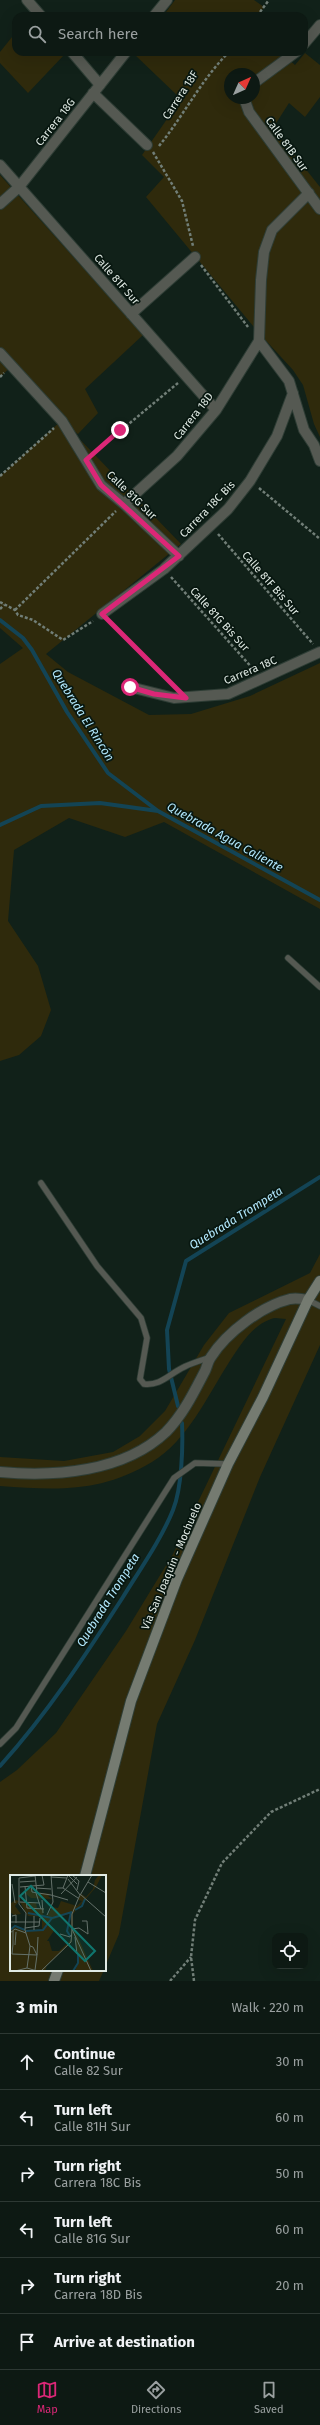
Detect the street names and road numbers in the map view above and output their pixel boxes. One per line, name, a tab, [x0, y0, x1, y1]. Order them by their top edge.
street label: Carrera 18F	[160, 68, 201, 122]
street label: Carrera 18G	[33, 96, 78, 149]
street label: Calle 81B Sur	[263, 115, 311, 175]
street label: Calle 81F Sur	[91, 251, 143, 308]
street label: Carrera 18D	[171, 390, 216, 443]
street label: Calle 81G Sur	[104, 468, 160, 523]
street label: Carrera 18C Bis	[177, 478, 238, 540]
street label: Calle 81F Bis Sur	[239, 549, 302, 619]
street label: Calle 81G Bis Sur	[187, 584, 252, 655]
street label: Carrera 18C	[222, 654, 278, 687]
street label: Vía San Joaquín - Mochuelo	[139, 1501, 204, 1632]

